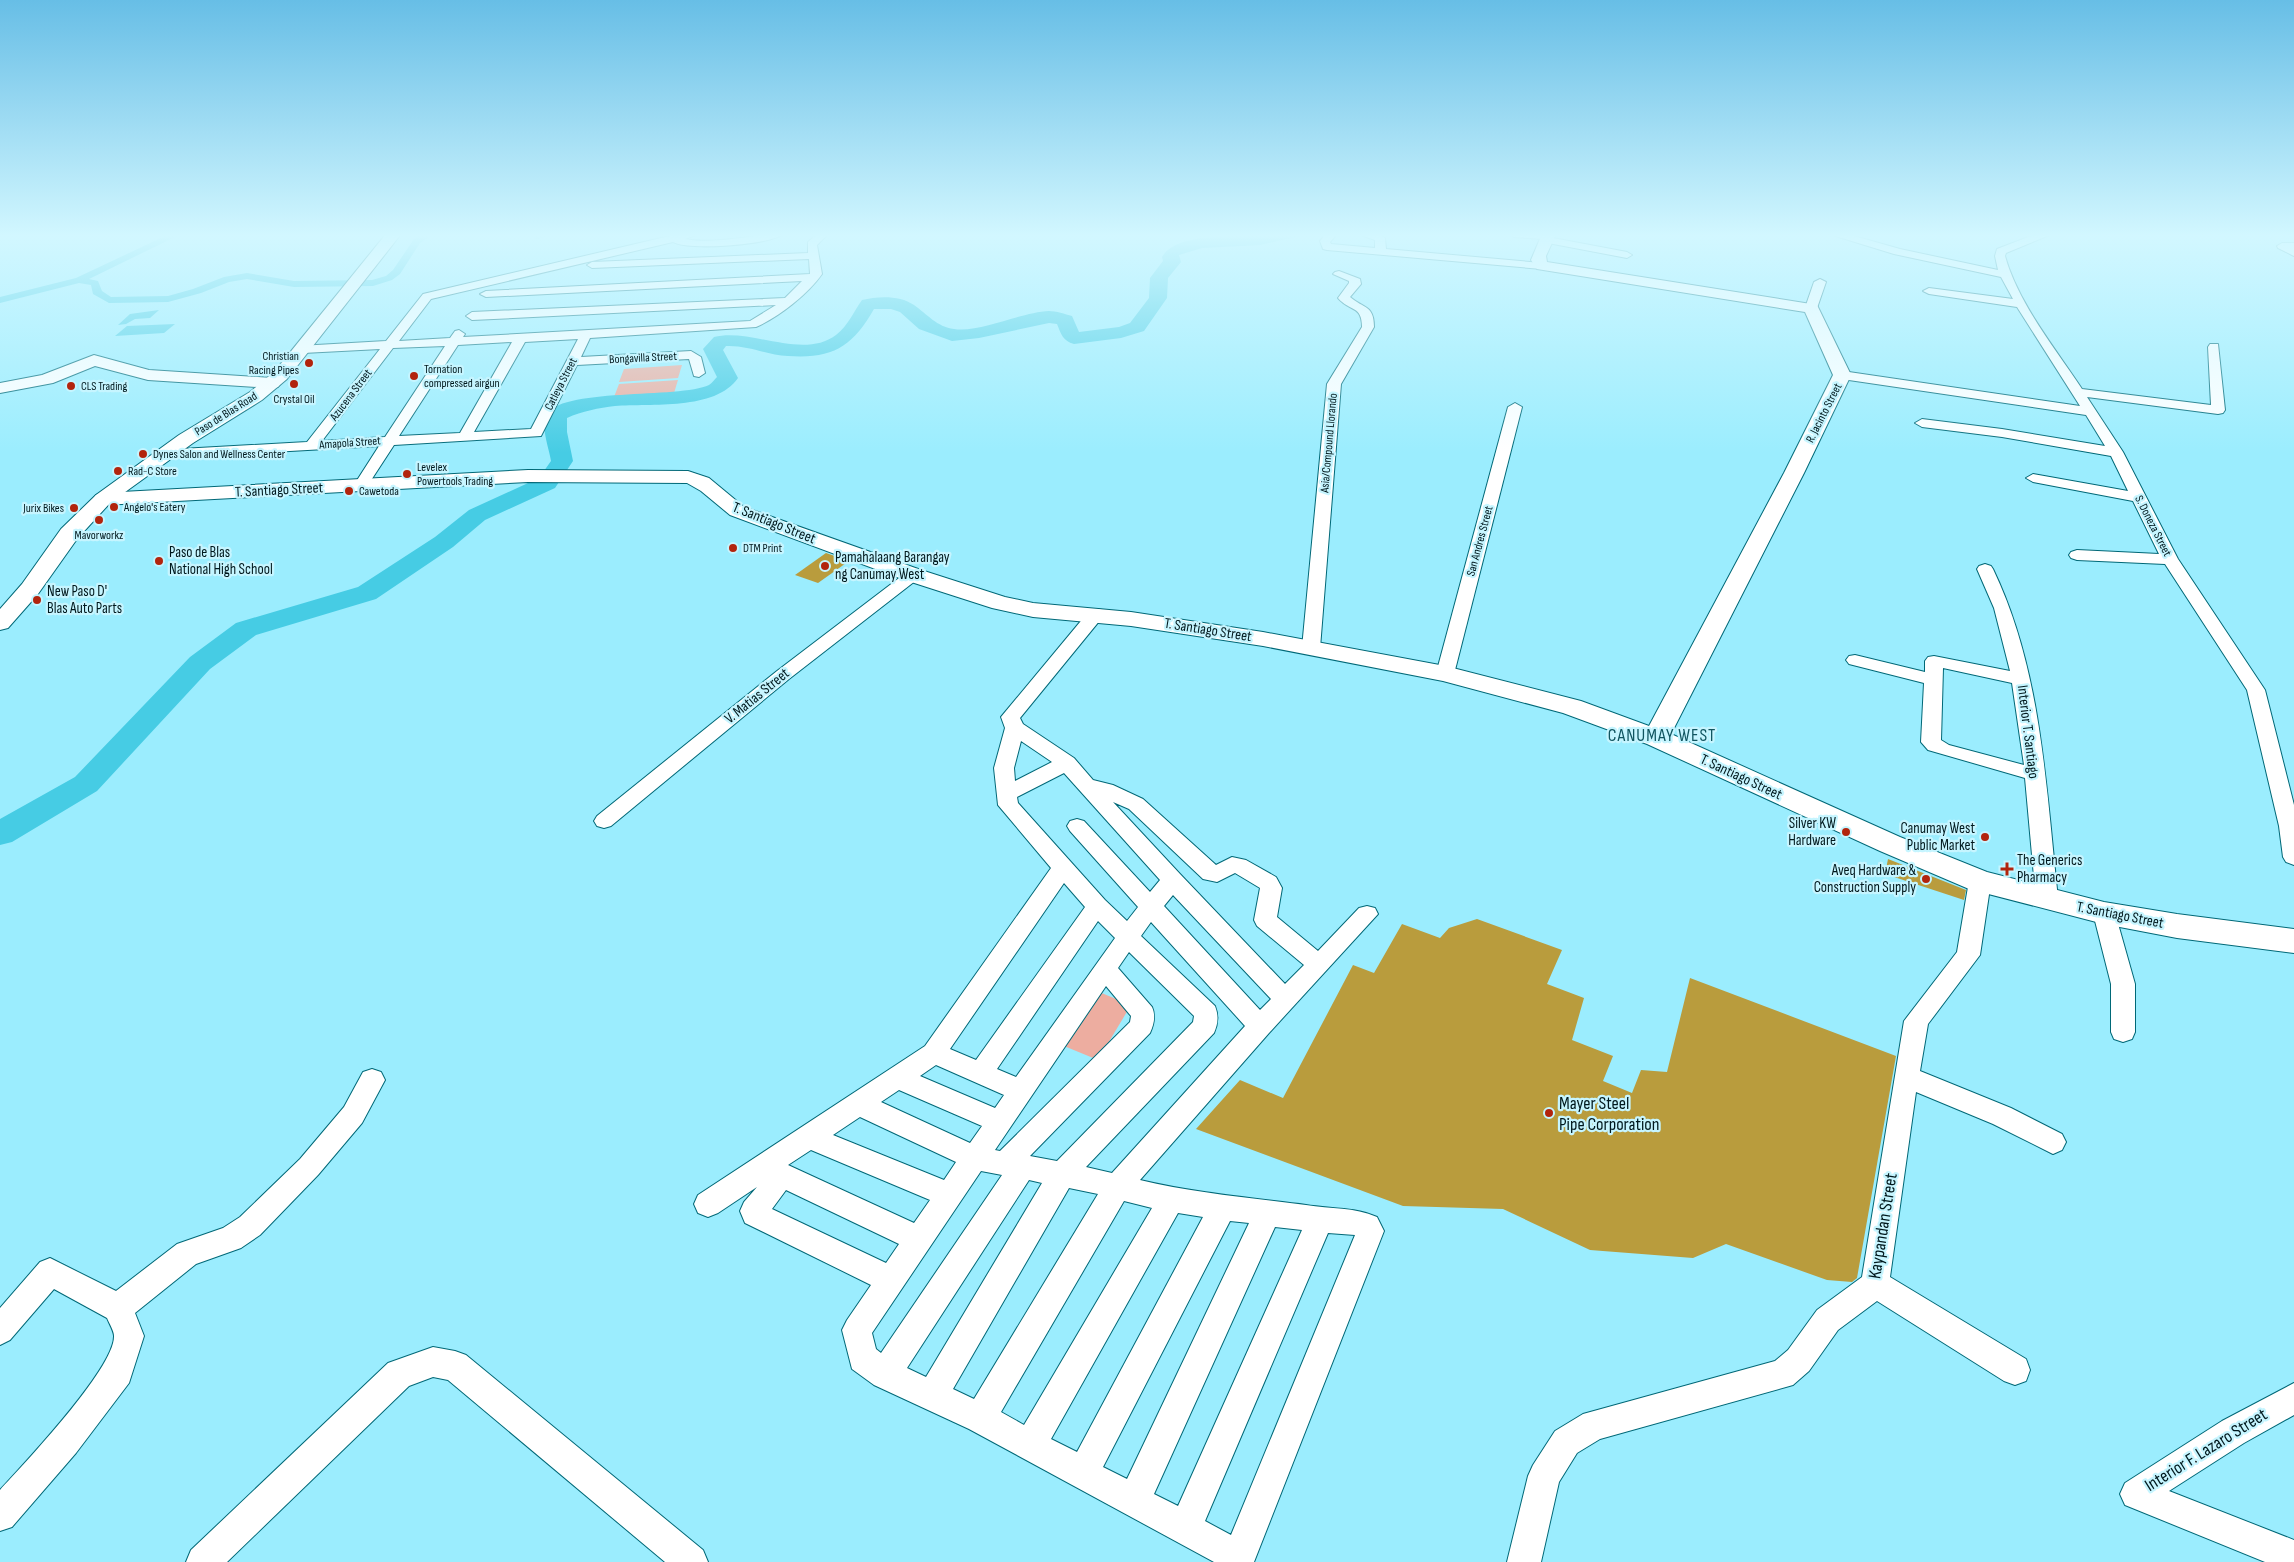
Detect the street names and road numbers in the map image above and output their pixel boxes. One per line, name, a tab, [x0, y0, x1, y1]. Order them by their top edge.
street label: Bongavilla Street	[609, 349, 678, 367]
street label: Catleya Street	[541, 355, 581, 413]
street label: Azucena Street	[326, 366, 376, 425]
street label: R. Jacinto Street	[1803, 380, 1846, 445]
street label: Paso de Blas Road	[192, 389, 260, 439]
street label: Asia/Compound Llorando	[1317, 393, 1341, 494]
street label: Amapola Street	[318, 433, 382, 453]
street label: T. Santiago Street	[234, 478, 324, 502]
street label: S. Doneza Street	[2131, 493, 2175, 559]
street label: T. Santiago Street	[730, 498, 819, 548]
street label: San Andres Street	[1463, 504, 1497, 578]
street label: T. Santiago Street	[1163, 614, 1253, 646]
street label: V. Matias Street	[721, 664, 794, 728]
street label: Interior T. Santiago	[2013, 684, 2043, 780]
street label: T. Santiago Street	[1697, 750, 1785, 804]
street label: T. Santiago Street	[2075, 897, 2165, 933]
street label: Kaypandan Street	[1864, 1171, 1902, 1280]
street label: Interior F. Lazaro Street	[2141, 1404, 2271, 1496]

